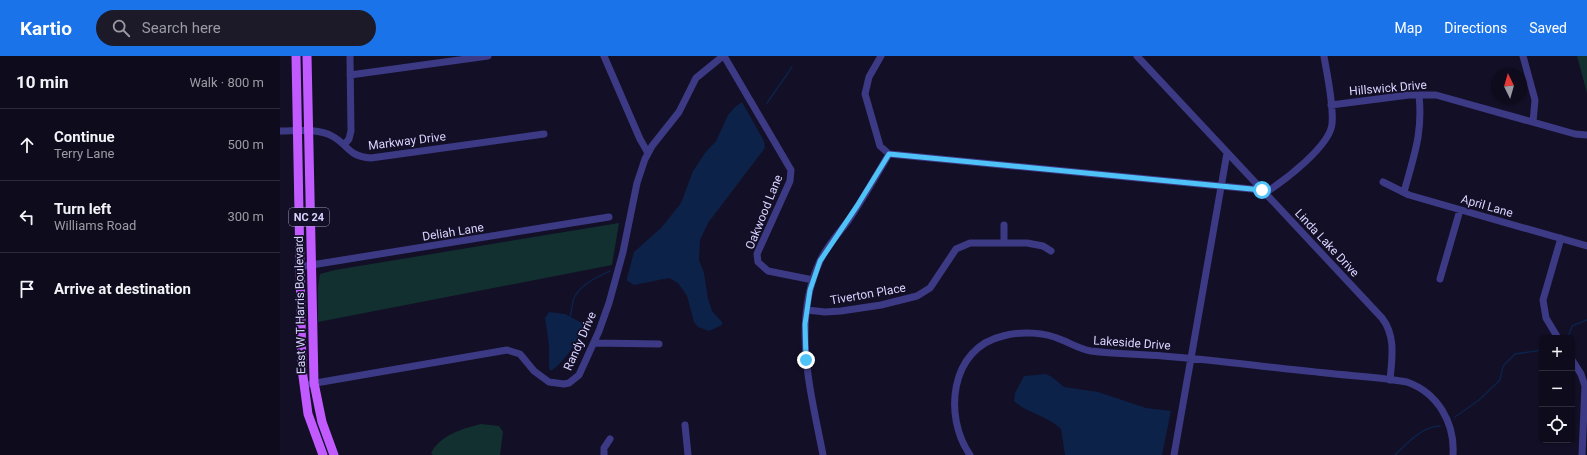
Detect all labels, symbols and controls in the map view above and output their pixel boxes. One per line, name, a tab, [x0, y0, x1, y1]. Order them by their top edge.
search box	[96, 10, 376, 46]
text: Kartio	[20, 17, 72, 40]
icon: search	[110, 17, 132, 39]
text: Search here	[142, 19, 221, 37]
text: Map	[1395, 20, 1422, 36]
text: Directions	[1444, 20, 1507, 36]
text: Saved	[1529, 20, 1567, 36]
north arrow	[1491, 68, 1527, 104]
text: 10 min	[16, 72, 69, 92]
text: Walk · 800 m	[189, 75, 264, 90]
street label: Hillswick Drive	[1349, 78, 1427, 98]
text: Continue	[54, 128, 115, 146]
street label: Markway Drive	[367, 129, 447, 153]
icon: ahead	[16, 134, 38, 156]
text: 500 m	[227, 137, 264, 152]
text: Terry Lane	[54, 146, 114, 161]
street label: Oakwood Lane	[743, 173, 785, 251]
route start	[1253, 181, 1271, 199]
street label: April Lane	[1459, 192, 1515, 220]
text: Turn left	[54, 200, 111, 218]
icon: left	[16, 206, 38, 228]
street label: Linda Lake Drive	[1292, 206, 1362, 280]
road number: NC 24	[289, 208, 329, 226]
text: 300 m	[227, 209, 264, 224]
text: Williams Road	[54, 218, 136, 233]
street label: Deliah Lane	[421, 220, 485, 244]
street label: East W T Harris Boulevard	[292, 236, 308, 374]
icon: arrive	[16, 278, 38, 300]
text: Arrive at destination	[54, 280, 191, 298]
street label: Tiverton Place	[829, 280, 907, 308]
street label: Randy Drive	[561, 309, 599, 373]
street label: Lakeside Drive	[1093, 333, 1171, 353]
map controls	[1539, 335, 1575, 443]
button: +	[1539, 335, 1575, 371]
route end	[797, 351, 815, 369]
button: −	[1539, 371, 1575, 407]
button: locate	[1539, 407, 1575, 443]

